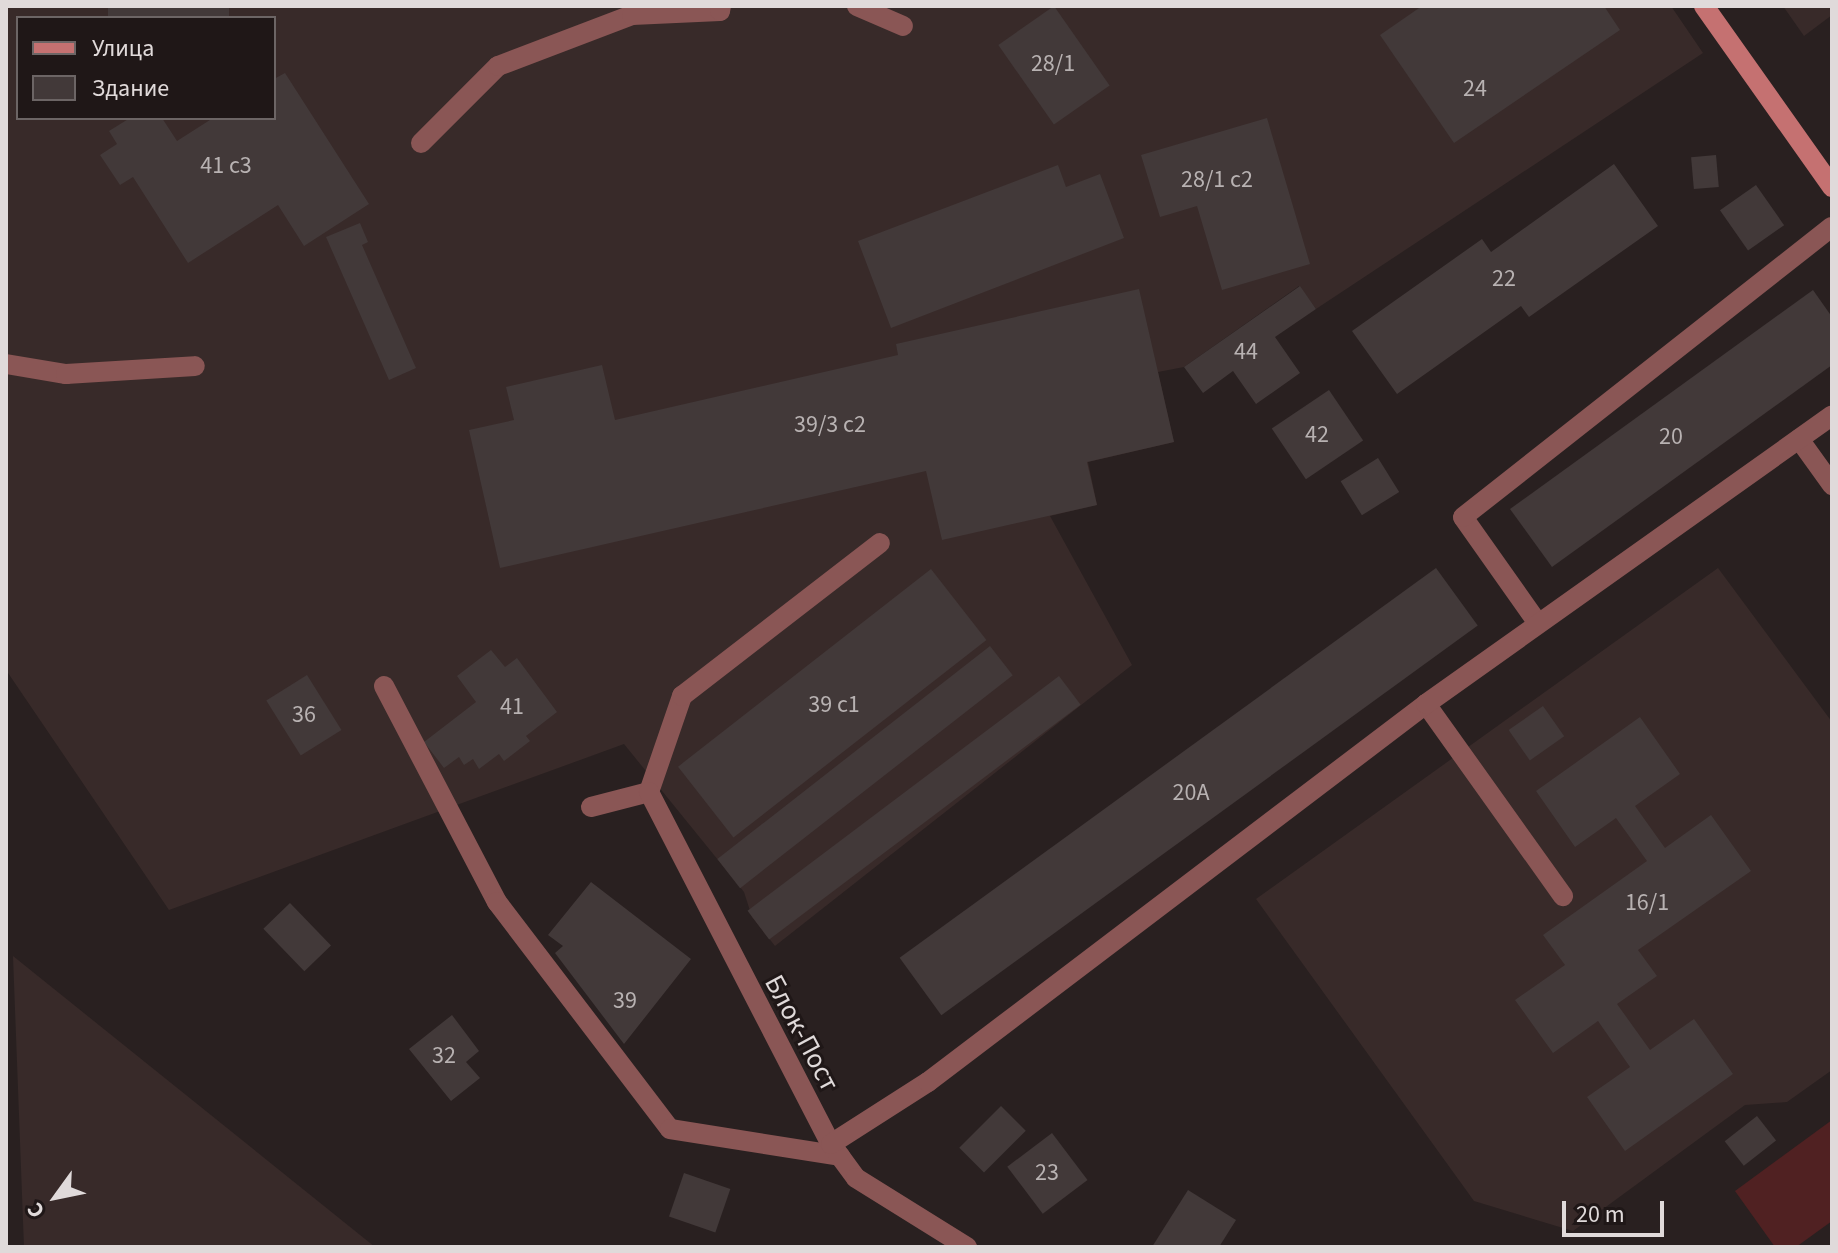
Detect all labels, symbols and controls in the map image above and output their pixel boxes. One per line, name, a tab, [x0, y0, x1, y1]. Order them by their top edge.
legend	[16, 16, 276, 120]
text: Улица	[92, 31, 154, 66]
house number: 28/1	[1031, 50, 1075, 78]
text: Здание	[92, 71, 169, 106]
house number: 24	[1463, 75, 1487, 103]
house number: 41 с3	[200, 152, 252, 180]
house number: 28/1 с2	[1181, 166, 1253, 194]
house number: 22	[1492, 265, 1516, 293]
house number: 44	[1234, 338, 1258, 366]
house number: 39/3 с2	[794, 411, 866, 439]
house number: 42	[1305, 421, 1329, 449]
house number: 20	[1659, 423, 1683, 451]
house number: 39 с1	[808, 691, 860, 719]
house number: 41	[500, 693, 524, 721]
house number: 36	[292, 701, 316, 729]
house number: 20А	[1173, 779, 1209, 807]
house number: 16/1	[1625, 889, 1669, 917]
street label: Блок-Пост	[757, 969, 847, 1097]
house number: 39	[613, 987, 637, 1015]
house number: 32	[432, 1042, 456, 1070]
north arrow	[16, 1157, 96, 1237]
house number: 23	[1035, 1159, 1059, 1187]
scale bar	[1566, 1185, 1668, 1235]
text: С	[19, 1196, 53, 1224]
text: 20 m	[1576, 1197, 1625, 1232]

